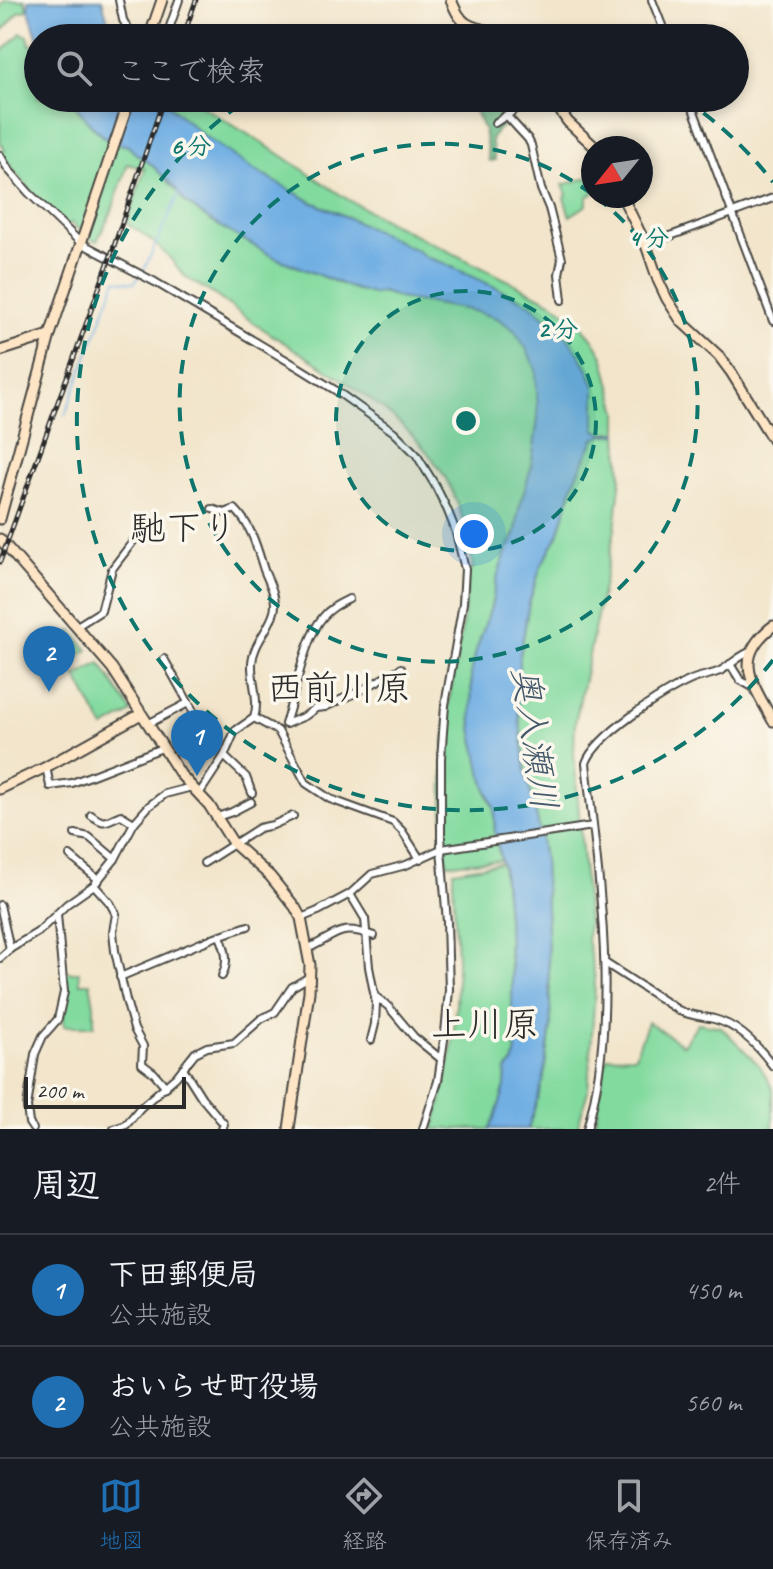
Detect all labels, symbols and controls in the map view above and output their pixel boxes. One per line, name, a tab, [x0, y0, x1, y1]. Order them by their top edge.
search box	[24, 24, 749, 112]
icon: search	[52, 46, 96, 90]
text: ここで検索	[116, 52, 266, 90]
text: 6 分	[170, 131, 212, 161]
north arrow	[581, 136, 653, 208]
text: 4 分	[629, 223, 669, 253]
text: 2 分	[538, 314, 578, 344]
centre of rings	[452, 407, 480, 435]
district label: 馳下り	[130, 505, 238, 551]
your location	[454, 514, 494, 554]
pin: 2	[23, 626, 75, 692]
water label: 奥入瀬川	[502, 664, 568, 813]
district label: 西前川原	[267, 665, 411, 711]
pin: 1	[171, 710, 223, 776]
district label: 上川原	[431, 1001, 539, 1047]
scale bar	[24, 1073, 186, 1109]
text: 200 m	[36, 1077, 83, 1105]
text: 周辺	[32, 1163, 100, 1206]
text: 2件	[703, 1167, 741, 1200]
text: 下田郵便局	[108, 1255, 258, 1293]
text: 1	[52, 1274, 64, 1307]
text: 450 m	[685, 1274, 741, 1307]
text: 公共施設	[108, 1298, 212, 1331]
text: おいらせ町役場	[108, 1367, 319, 1405]
text: 2	[52, 1386, 64, 1419]
text: 560 m	[685, 1386, 741, 1419]
text: 公共施設	[108, 1410, 212, 1443]
tab: 地図	[99, 1474, 144, 1555]
tab: 経路	[342, 1474, 387, 1555]
tab: 保存済み	[585, 1474, 674, 1555]

